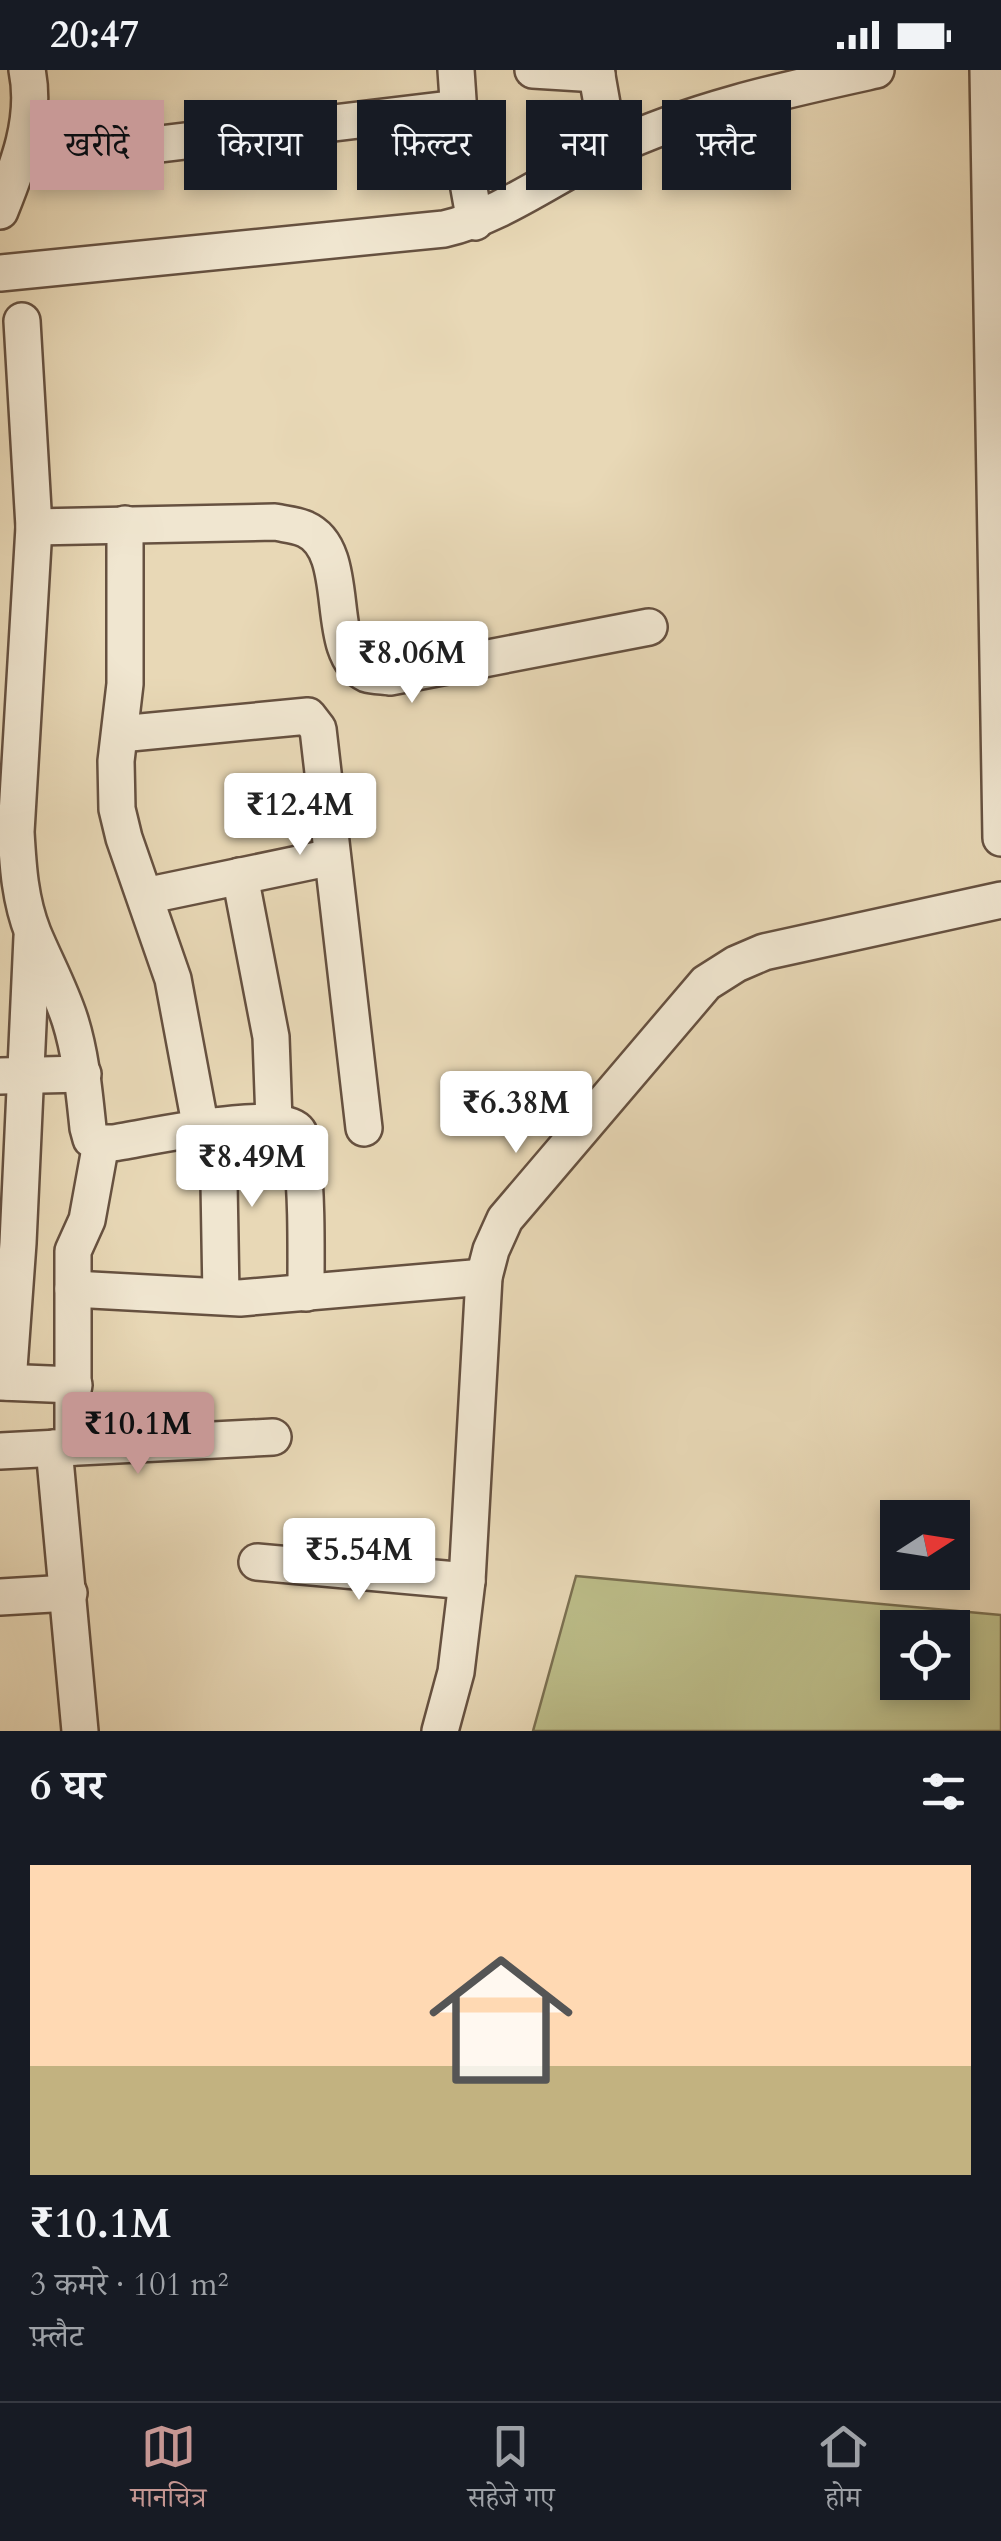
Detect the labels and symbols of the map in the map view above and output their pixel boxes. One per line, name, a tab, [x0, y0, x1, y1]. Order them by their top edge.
pin: ₹8.06M	[331, 621, 493, 706]
pin: ₹12.4M	[219, 773, 381, 858]
pin: ₹6.38M	[435, 1071, 597, 1156]
pin: ₹8.49M	[171, 1125, 333, 1210]
pin: ₹10.1M	[57, 1392, 219, 1477]
north arrow	[880, 1500, 970, 1590]
pin: ₹5.54M	[278, 1518, 440, 1603]

